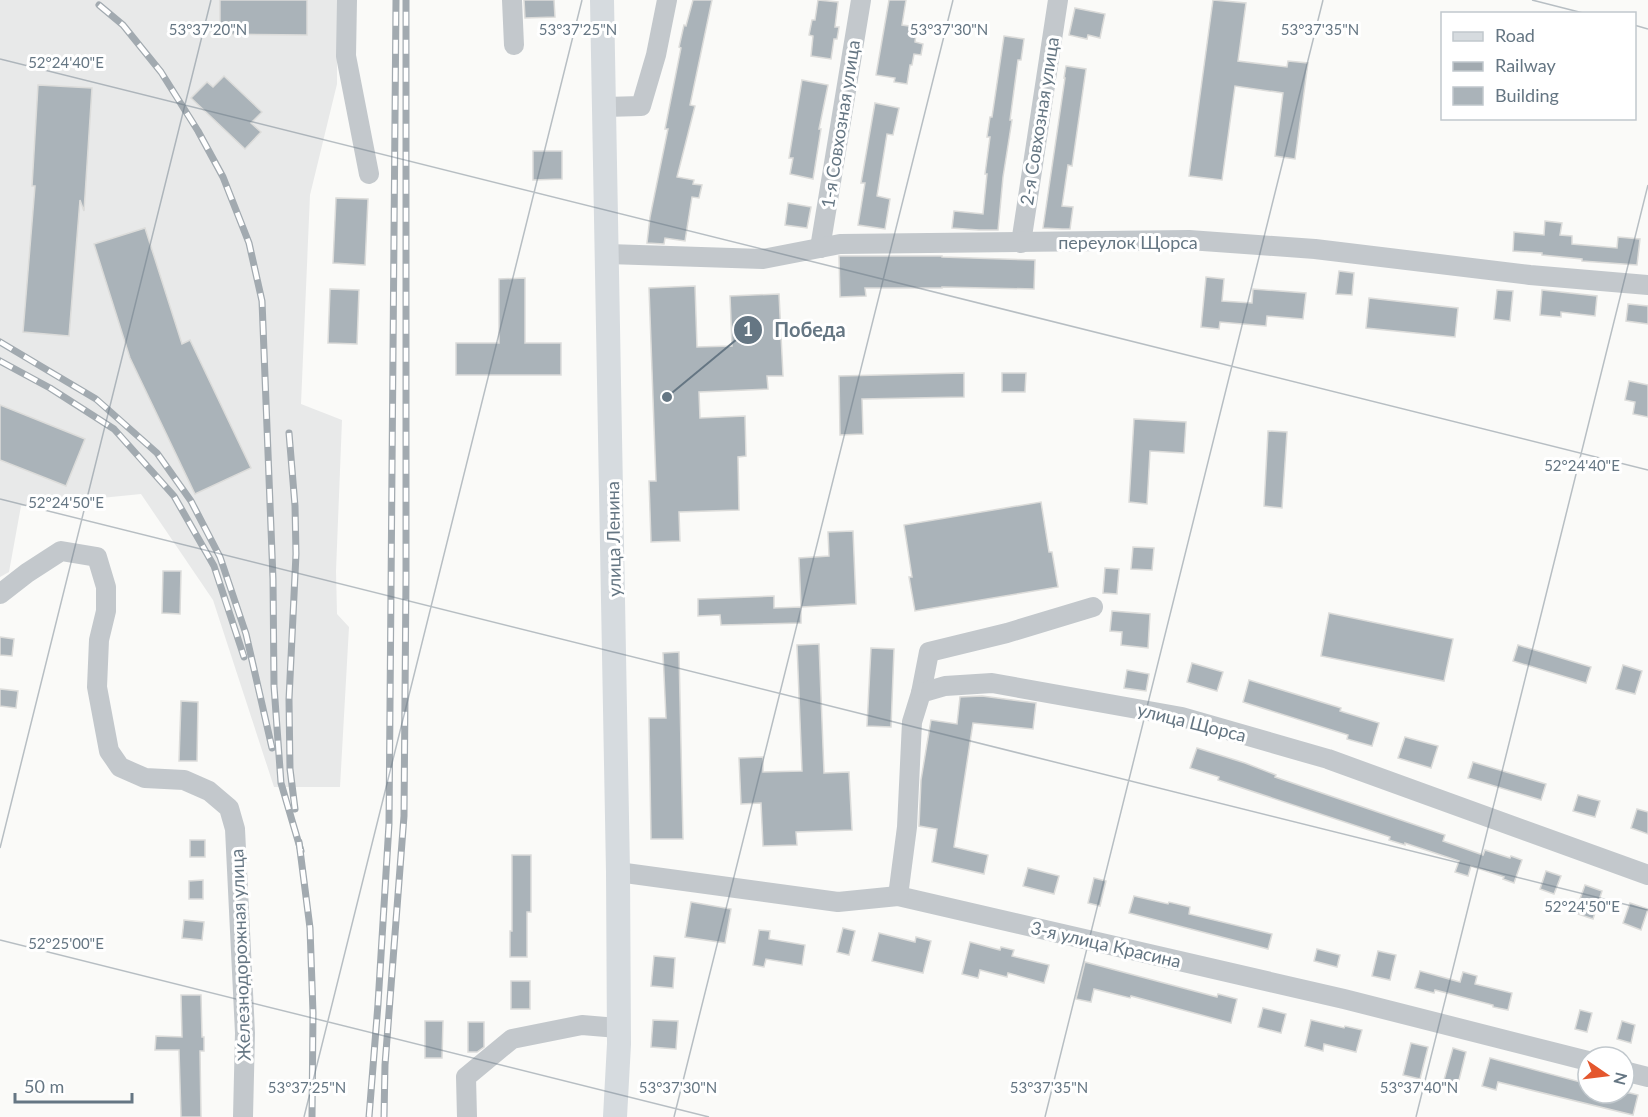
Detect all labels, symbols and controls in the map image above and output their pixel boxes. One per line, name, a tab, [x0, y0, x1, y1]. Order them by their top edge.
legend	[1441, 12, 1636, 120]
text: 53°37'20"N	[169, 20, 247, 38]
text: 53°37'25"N	[539, 20, 617, 38]
text: 53°37'30"N	[910, 20, 988, 38]
text: 53°37'35"N	[1281, 20, 1359, 38]
text: Road	[1495, 24, 1535, 46]
street label: 2-я Совхозная улица	[1015, 35, 1063, 207]
street label: 1-я Совхозная улица	[816, 38, 864, 210]
text: 52°24'40"E	[28, 53, 104, 71]
text: Railway	[1495, 54, 1556, 76]
text: Building	[1495, 84, 1559, 106]
street label: переулок Щорса	[1058, 231, 1198, 253]
callout: Победа	[733, 311, 858, 349]
text: Победа	[774, 317, 846, 341]
text: 1	[743, 318, 753, 340]
text: 52°24'40"E	[1544, 456, 1620, 474]
street label: улица Ленина	[601, 481, 625, 597]
text: 52°24'50"E	[28, 493, 104, 511]
street label: улица Щорса	[1135, 698, 1249, 746]
street label: Железнодорожная улица	[225, 848, 255, 1062]
text: 52°24'50"E	[1544, 897, 1620, 915]
street label: 3-я улица Красина	[1029, 916, 1183, 972]
text: 52°25'00"E	[28, 934, 104, 952]
north arrow	[1576, 1045, 1636, 1105]
scale bar	[15, 1066, 132, 1104]
text: N	[1610, 1070, 1632, 1087]
text: 50 m	[24, 1075, 64, 1097]
text: 53°37'25"N	[268, 1078, 346, 1096]
text: 53°37'30"N	[639, 1078, 717, 1096]
text: 53°37'35"N	[1010, 1078, 1088, 1096]
text: 53°37'40"N	[1380, 1078, 1458, 1096]

